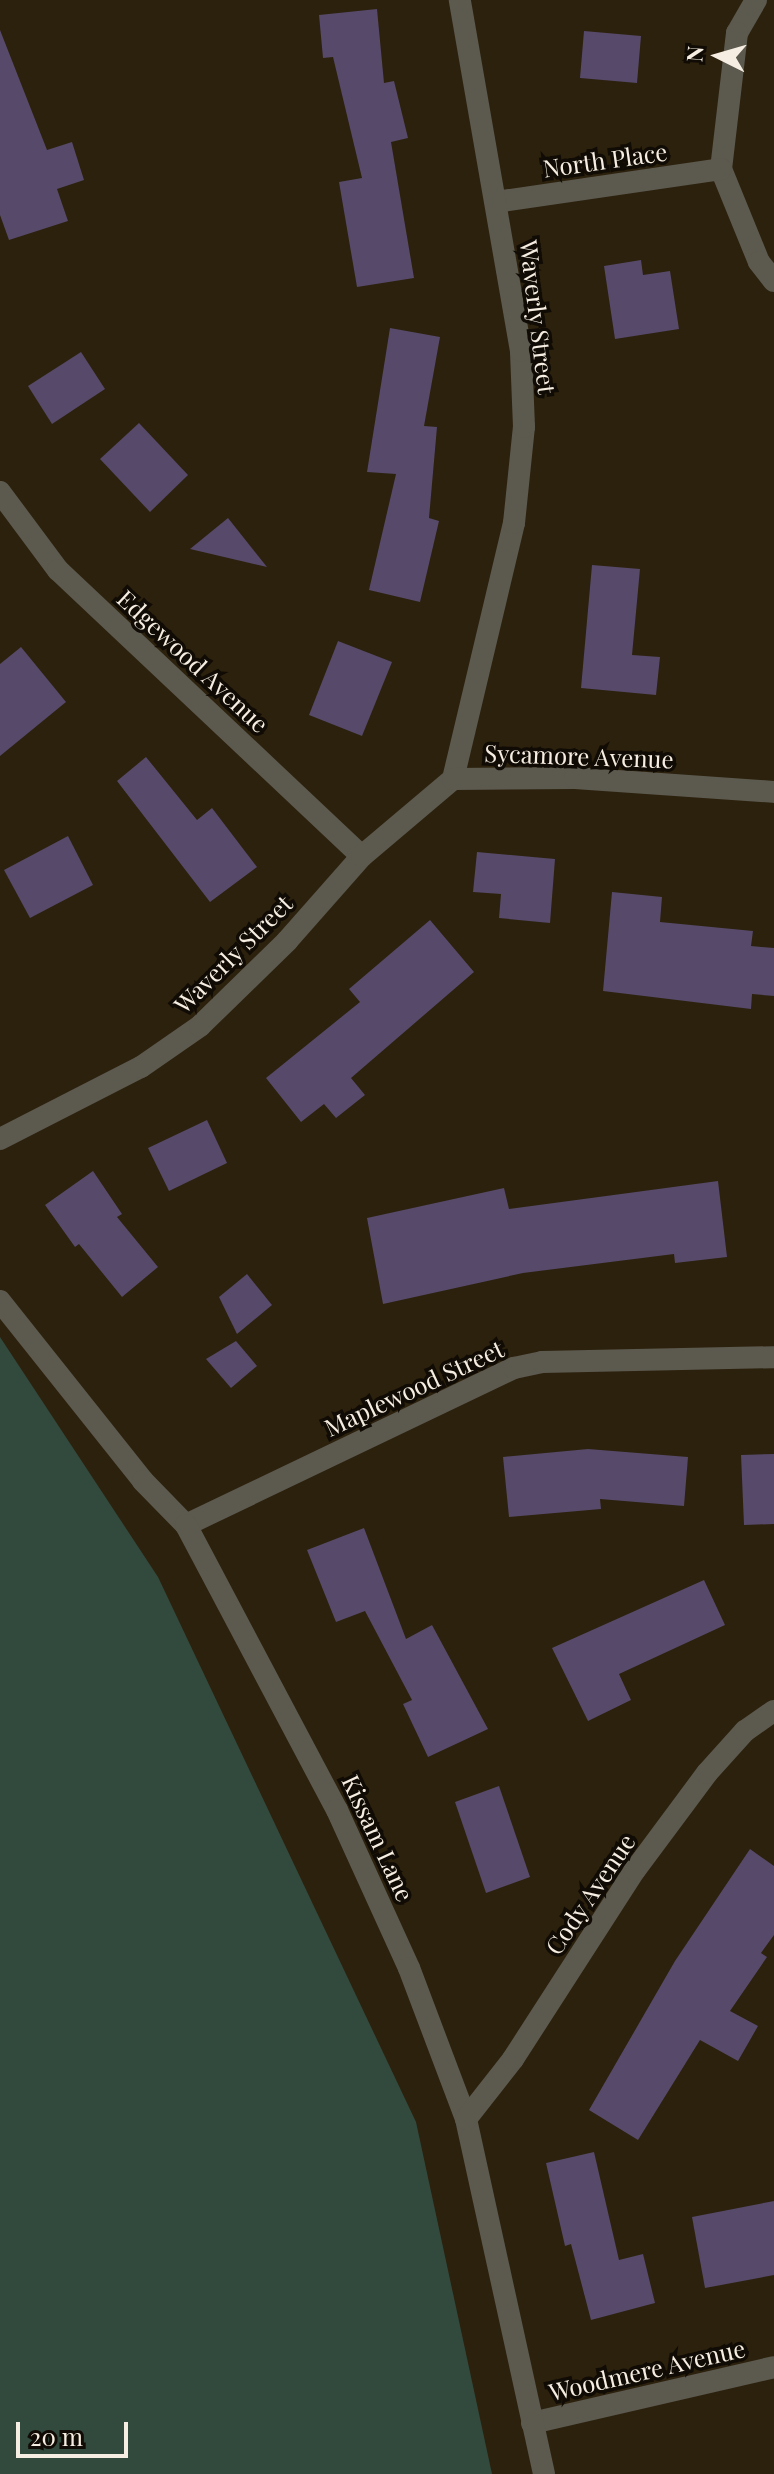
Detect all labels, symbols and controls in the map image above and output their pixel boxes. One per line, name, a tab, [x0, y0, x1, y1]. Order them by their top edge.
north arrow	[678, 16, 758, 96]
text: N	[678, 45, 710, 63]
street label: North Place	[541, 137, 669, 183]
street label: Waverly Street	[514, 238, 562, 396]
street label: Edgewood Avenue	[111, 583, 275, 739]
street label: Sycamore Avenue	[483, 738, 675, 774]
street label: Waverly Street	[168, 889, 298, 1019]
street label: Maplewood Street	[320, 1334, 508, 1442]
street label: Kissam Lane	[336, 1770, 420, 1906]
street label: Cody Avenue	[539, 1828, 641, 1960]
street label: Woodmere Avenue	[546, 2333, 748, 2407]
scale bar	[20, 2406, 132, 2456]
text: 20 m	[30, 2420, 83, 2452]

